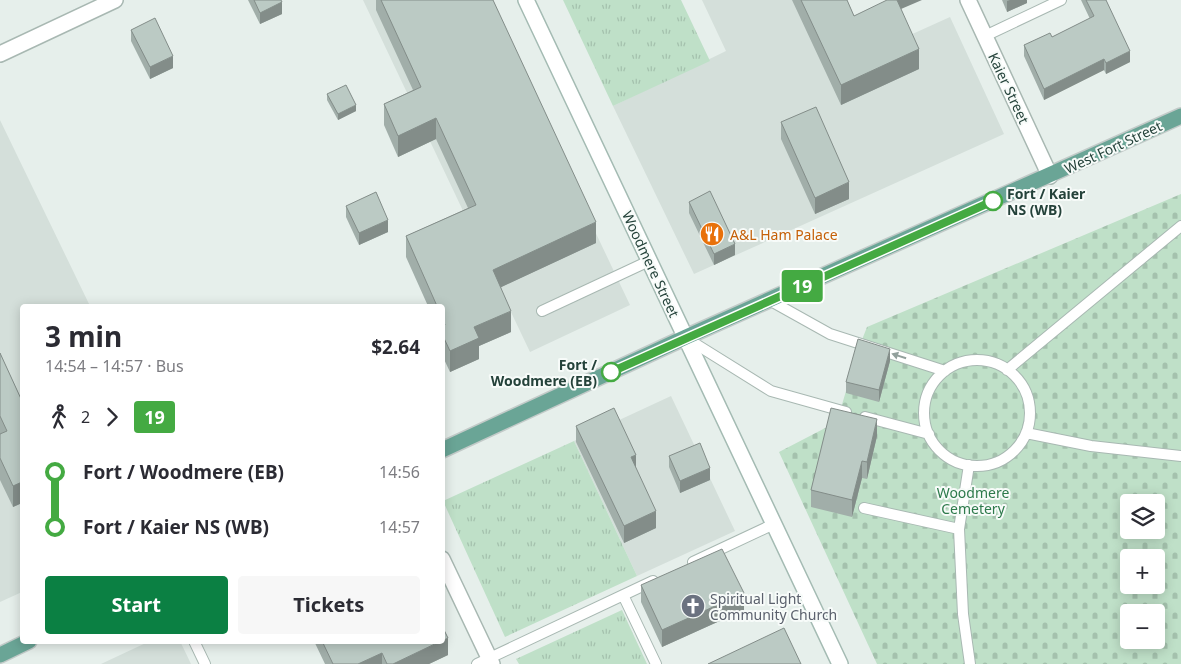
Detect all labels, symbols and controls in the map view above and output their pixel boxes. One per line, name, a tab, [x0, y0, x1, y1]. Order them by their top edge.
street label: Kaier Street	[984, 49, 1034, 127]
street label: West Fort Street	[1061, 116, 1165, 178]
place label: Fort / Kaier NS (WB)	[1007, 184, 1086, 219]
marker: Fort / Kaier NS (WB)	[983, 191, 1003, 211]
street label: Woodmere Street	[618, 208, 684, 320]
restaurant icon: A&L Ham Palace	[699, 221, 725, 247]
place label: A&L Ham Palace	[730, 225, 838, 244]
line badge: 19	[780, 270, 824, 302]
text: 19	[792, 274, 812, 298]
text: 3 min	[45, 317, 122, 355]
text: $2.64	[371, 334, 420, 360]
one-way arrow	[891, 352, 906, 359]
text: 14:54 – 14:57 · Bus	[45, 355, 184, 377]
place label: Fort / Woodmere (EB)	[491, 355, 597, 390]
marker: Fort / Woodmere (EB)	[601, 362, 621, 382]
icon: walk	[45, 403, 73, 431]
icon: forward	[98, 403, 126, 431]
text: 19	[144, 405, 165, 429]
text: 2	[81, 406, 90, 428]
text: Fort / Woodmere (EB)	[83, 459, 284, 485]
text: 14:56	[379, 461, 420, 483]
park label: Woodmere Cemetery	[937, 483, 1009, 518]
map controls	[1120, 494, 1165, 649]
button: layers	[1120, 494, 1165, 539]
text: Fort / Kaier NS (WB)	[83, 514, 269, 540]
text: 14:57	[379, 516, 420, 538]
button: +	[1120, 549, 1165, 594]
button: Start	[45, 576, 228, 634]
button: Tickets	[238, 576, 420, 634]
place label: Spiritual Light Community Church	[710, 589, 837, 624]
church icon: Spiritual Light Community Church	[680, 593, 706, 619]
button: −	[1120, 604, 1165, 649]

